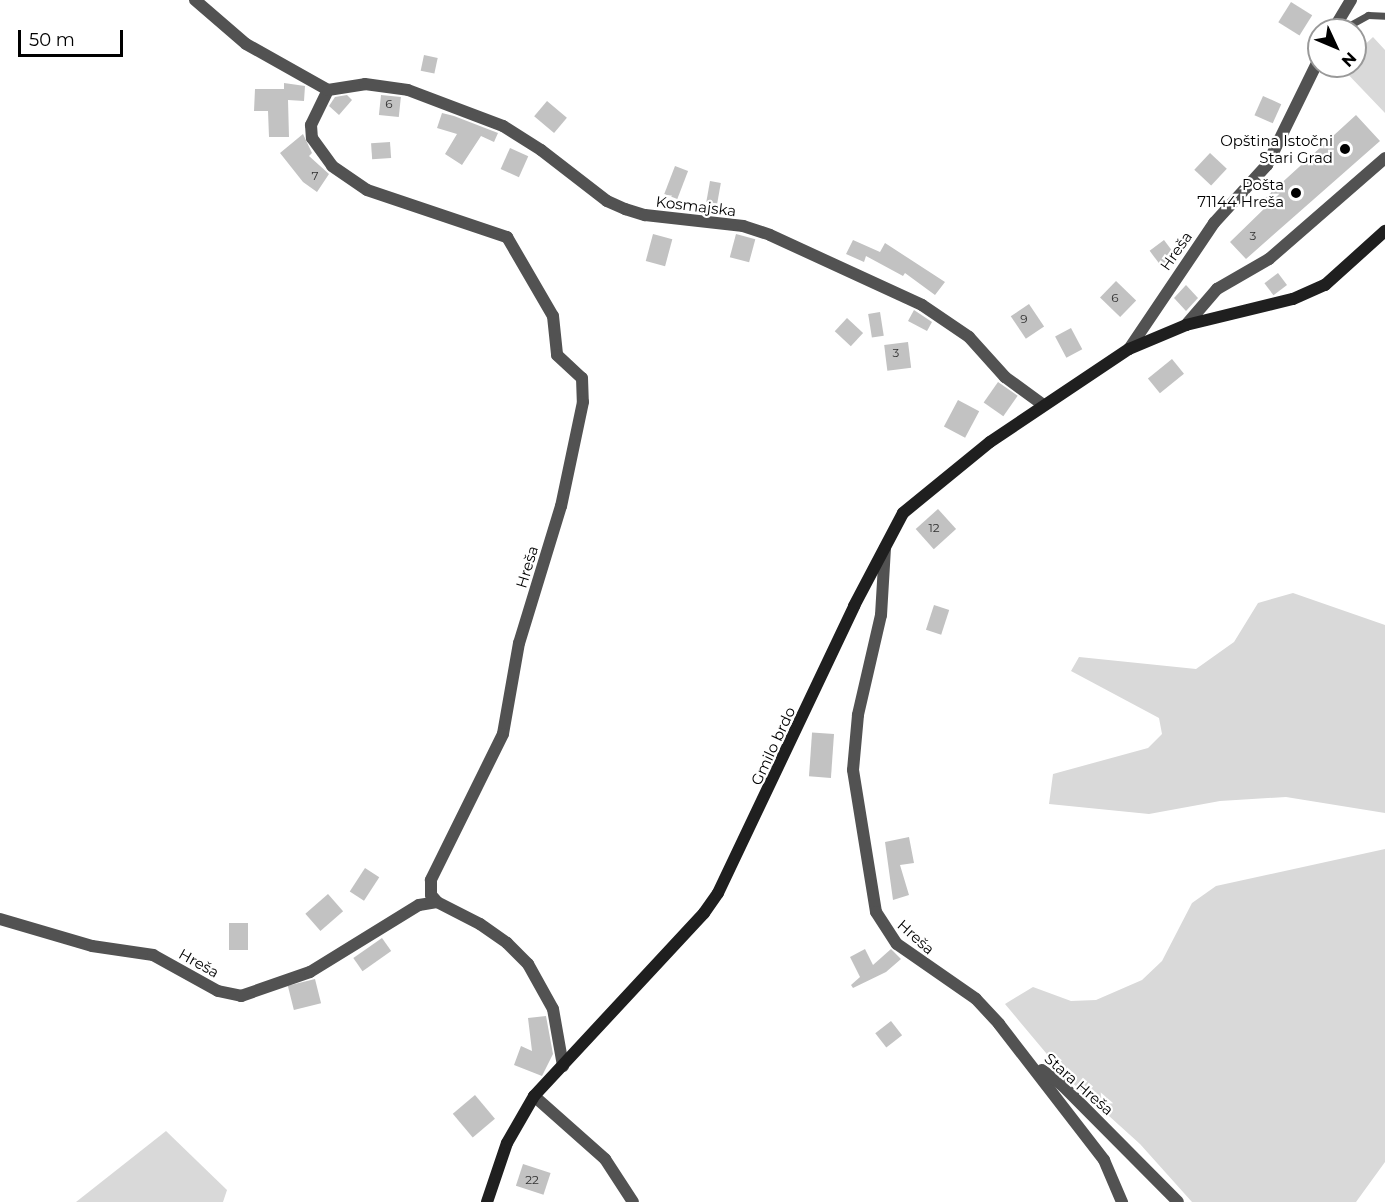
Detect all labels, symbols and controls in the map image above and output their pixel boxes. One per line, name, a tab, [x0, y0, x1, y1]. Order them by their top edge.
scale bar	[21, 18, 126, 56]
north arrow	[1307, 18, 1367, 78]
text: 50 m	[29, 29, 75, 51]
text: N	[1338, 48, 1360, 71]
house number: 6	[385, 97, 393, 111]
place label: Opština Istočni Stari Grad	[1220, 131, 1333, 166]
marker: Opština Istočni Stari Grad	[1338, 142, 1352, 156]
house number: 7	[311, 169, 319, 183]
place label: Pošta 71144 Hreša	[1197, 175, 1284, 210]
marker: Pošta 71144 Hreša	[1289, 186, 1303, 200]
street label: Kosmajska	[655, 192, 737, 220]
street label: Hreša	[1156, 228, 1196, 274]
house number: 3	[1250, 229, 1256, 243]
house number: 6	[1111, 291, 1119, 305]
house number: 9	[1020, 312, 1028, 326]
house number: 3	[893, 346, 899, 360]
house number: 12	[928, 521, 940, 535]
street label: Hreša	[512, 544, 542, 590]
street label: Gmilo brdo	[747, 704, 799, 788]
street label: Hreša	[894, 916, 938, 958]
street label: Hreša	[176, 945, 222, 981]
street label: Stara Hreša	[1041, 1049, 1117, 1119]
house number: 22	[525, 1173, 539, 1187]

